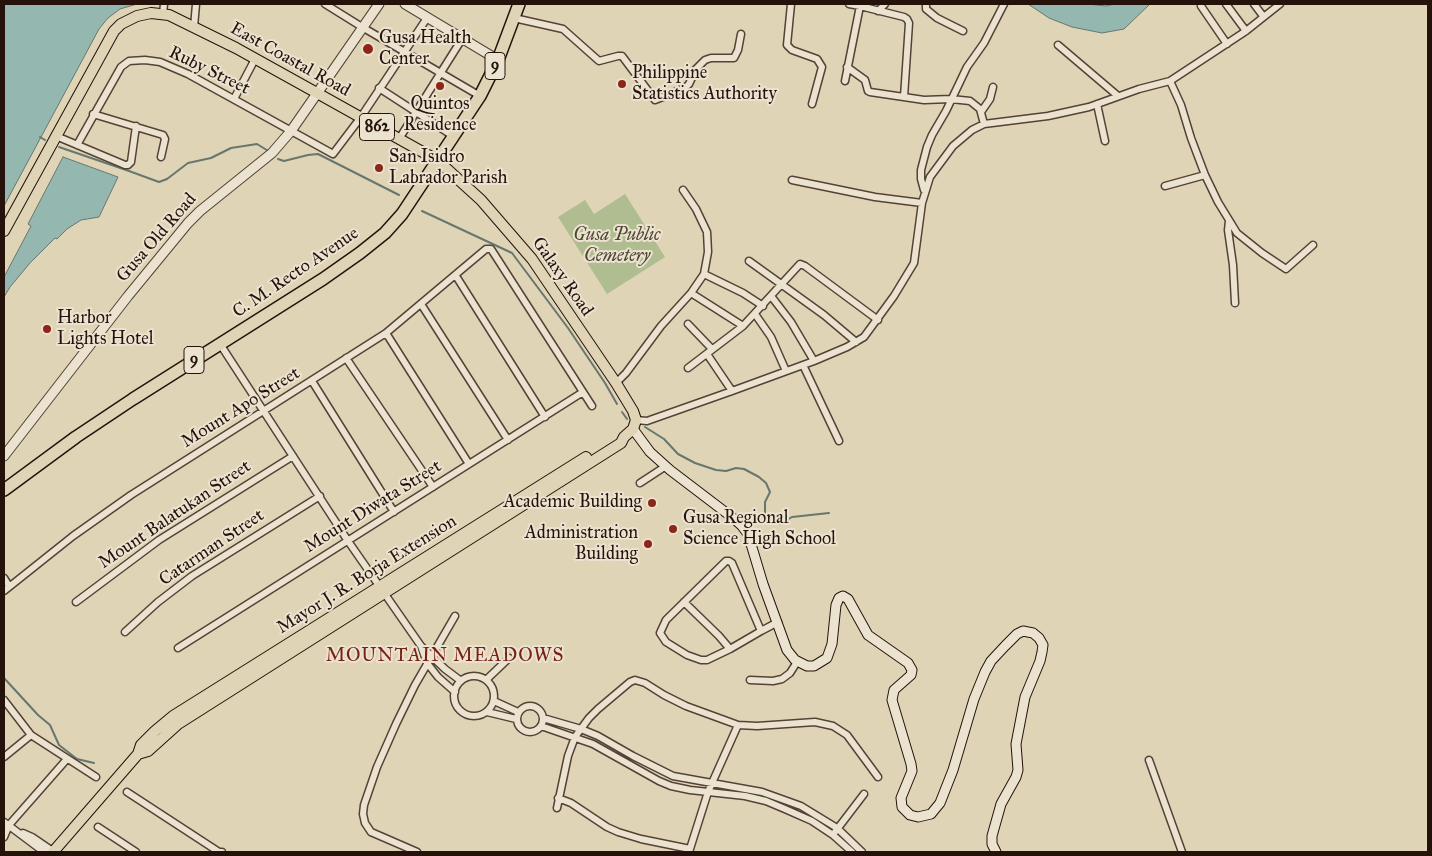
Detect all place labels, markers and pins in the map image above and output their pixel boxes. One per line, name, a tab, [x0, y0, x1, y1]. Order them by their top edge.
place label: Gusa Health Center	[379, 28, 471, 70]
marker: Gusa Health Center	[361, 42, 375, 56]
place label: Philippine Statistics Authority	[632, 63, 777, 106]
marker: Philippine Statistics Authority	[616, 78, 628, 90]
marker: Quintos Residence	[434, 80, 446, 92]
place label: Quintos Residence	[404, 94, 476, 136]
place label: San Isidro Labrador Parish	[389, 147, 508, 190]
marker: San Isidro Labrador Parish	[373, 162, 385, 174]
place label: Harbor Lights Hotel	[57, 308, 154, 350]
marker: Harbor Lights Hotel	[41, 323, 53, 335]
place label: Academic Building	[503, 492, 642, 514]
marker: Academic Building	[646, 497, 658, 509]
place label: Gusa Regional Science High School	[683, 508, 836, 550]
place label: Administration Building	[525, 523, 638, 566]
marker: Gusa Regional Science High School	[667, 523, 679, 535]
marker: Administration Building	[642, 538, 654, 550]

